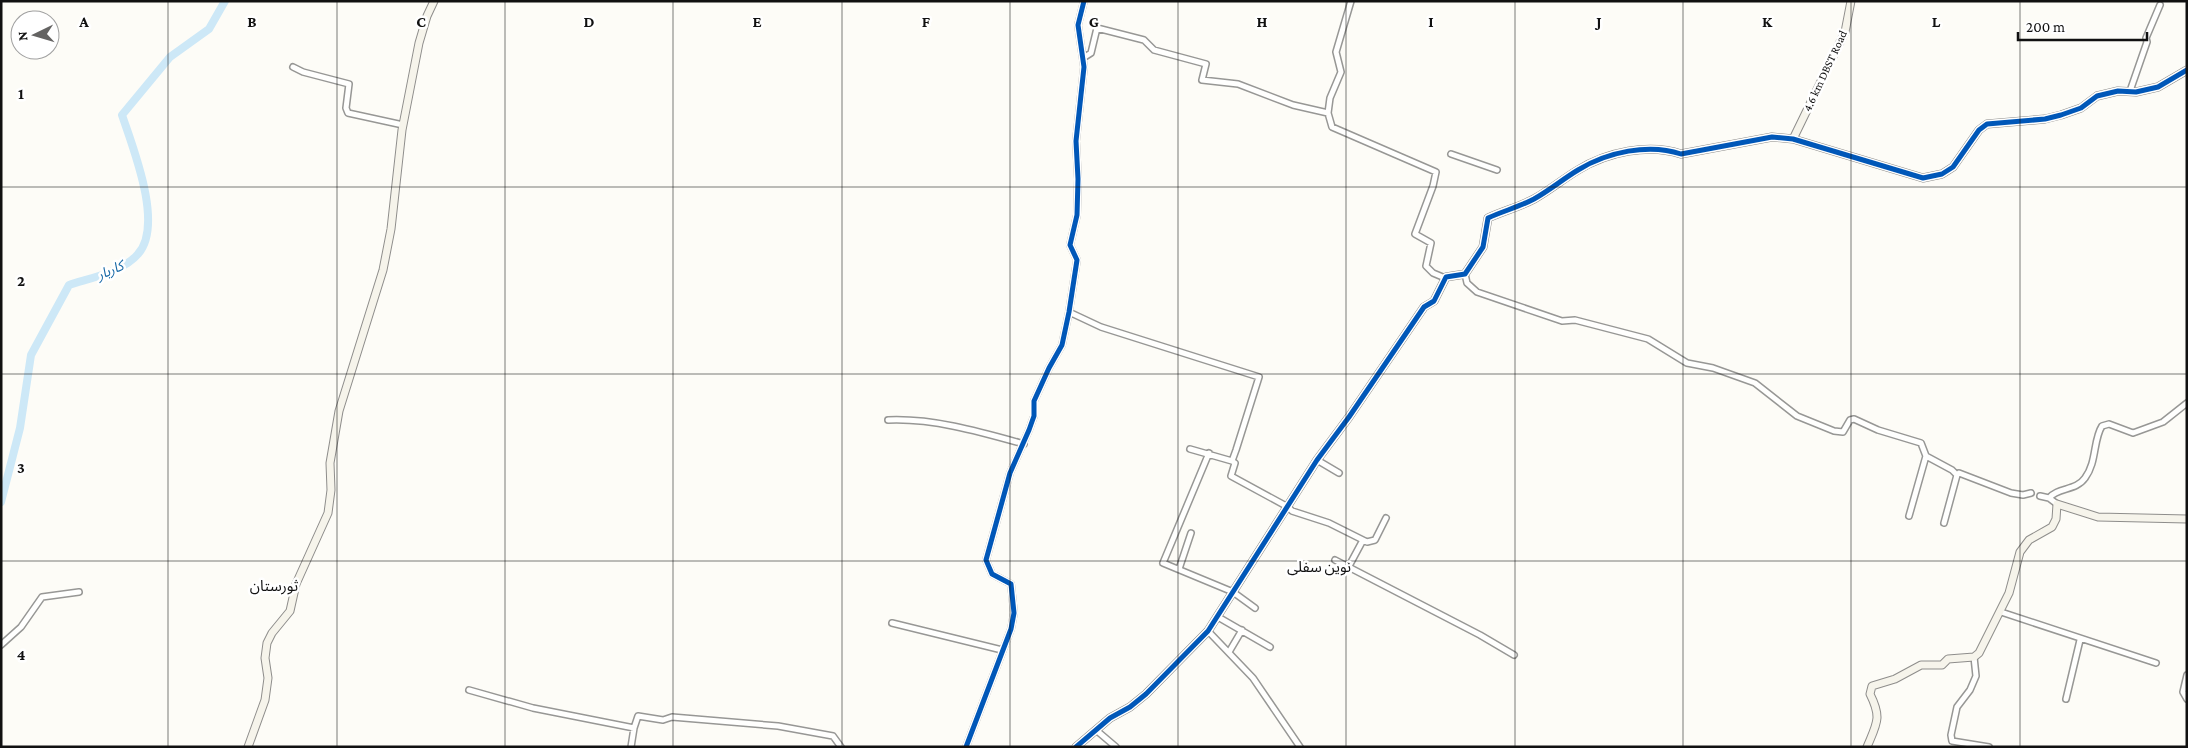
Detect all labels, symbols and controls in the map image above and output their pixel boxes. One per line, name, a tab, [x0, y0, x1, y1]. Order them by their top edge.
north arrow	[10, 10, 60, 60]
scale bar	[2018, 10, 2147, 42]
text: A	[78, 13, 89, 30]
text: B	[247, 13, 257, 30]
text: C	[416, 13, 426, 30]
text: D	[583, 13, 595, 30]
text: E	[752, 13, 762, 30]
text: F	[922, 13, 931, 30]
text: G	[1089, 13, 1099, 30]
text: H	[1257, 13, 1268, 30]
text: I	[1428, 13, 1434, 30]
text: J	[1594, 13, 1602, 30]
text: K	[1762, 13, 1773, 30]
text: L	[1932, 13, 1941, 30]
text: 200 m	[2026, 19, 2065, 35]
street label: 4.6 km DBST Road	[1800, 28, 1850, 114]
text: N	[14, 30, 30, 42]
text: 1	[18, 85, 24, 102]
water label: کاربار	[93, 256, 129, 284]
text: 2	[17, 272, 25, 289]
text: 3	[17, 459, 25, 476]
district label: نوین سفلى	[1287, 559, 1351, 576]
district label: ثورستان	[250, 578, 298, 595]
text: 4	[17, 646, 26, 663]

